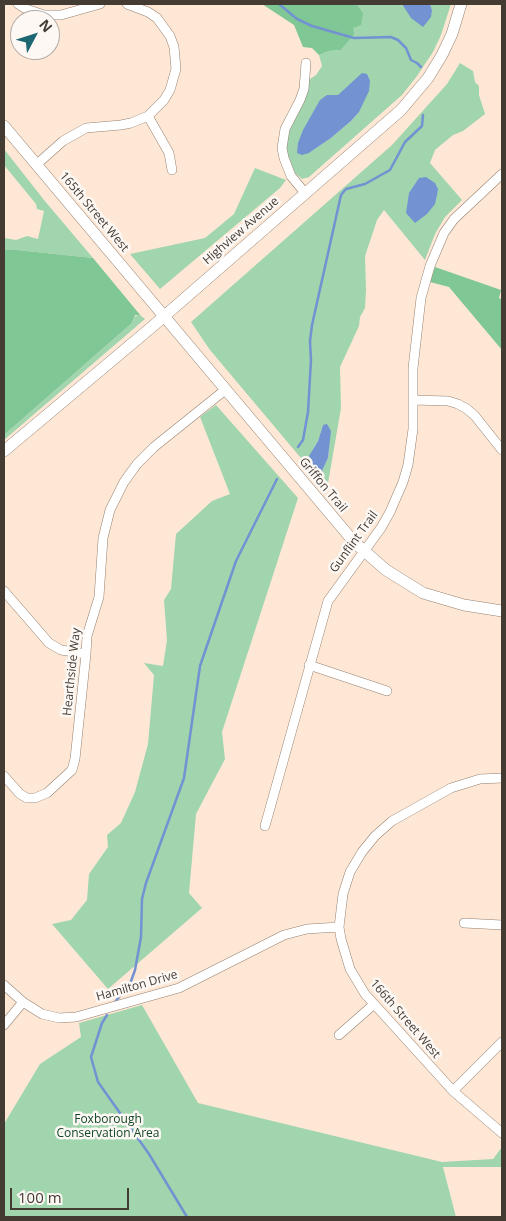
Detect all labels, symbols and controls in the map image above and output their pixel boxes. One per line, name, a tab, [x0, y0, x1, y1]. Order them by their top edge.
north arrow	[10, 10, 60, 60]
text: N	[35, 15, 57, 36]
street label: 165th Street West	[56, 169, 132, 255]
street label: Highview Avenue	[200, 194, 282, 268]
street label: Griffon Trail	[296, 455, 350, 515]
street label: Gunflint Trail	[327, 508, 381, 576]
street label: Hearthside Way	[60, 627, 84, 717]
street label: Hamilton Drive	[95, 967, 179, 1005]
street label: 166th Street West	[367, 977, 443, 1061]
park label: Foxborough Conservation Area	[56, 1113, 160, 1141]
scale bar	[12, 1178, 131, 1210]
text: 100 m	[18, 1187, 62, 1207]

